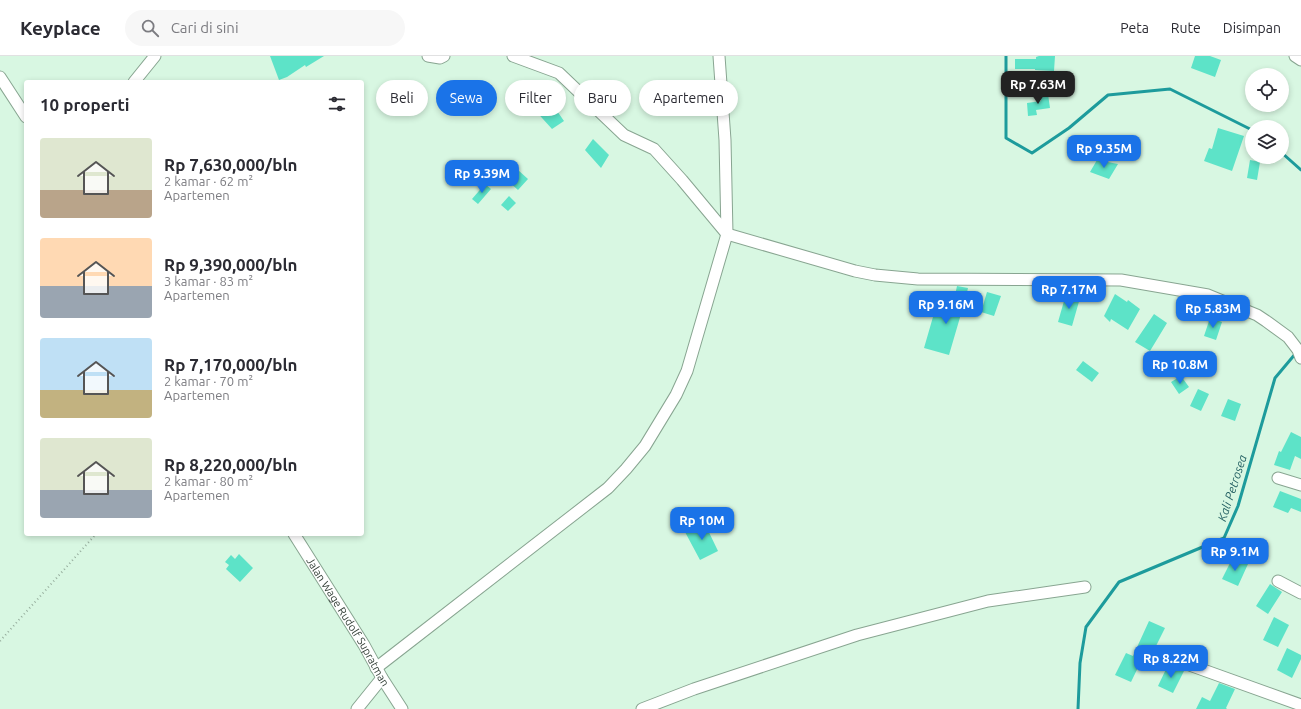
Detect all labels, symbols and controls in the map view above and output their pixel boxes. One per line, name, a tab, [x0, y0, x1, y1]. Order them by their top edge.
search box	[125, 10, 405, 46]
text: Keyplace	[20, 17, 101, 39]
icon: search	[139, 17, 161, 39]
text: Cari di sini	[171, 19, 239, 36]
text: Peta	[1120, 20, 1149, 36]
text: Rute	[1171, 20, 1201, 36]
text: Disimpan	[1223, 20, 1281, 36]
map controls	[1245, 68, 1289, 164]
button: locate	[1245, 68, 1289, 112]
pin: Rp 7.63M	[997, 71, 1079, 105]
text: Rp 7.63M	[1010, 77, 1066, 91]
chip: Beli	[376, 80, 428, 116]
chip: Sewa	[436, 80, 497, 116]
chip: Filter	[505, 80, 566, 116]
chip: Baru	[574, 80, 631, 116]
chip: Apartemen	[639, 80, 738, 116]
icon: filters	[326, 93, 348, 115]
text: 10 properti	[40, 95, 130, 114]
button: layers	[1245, 120, 1289, 164]
pin: Rp 9.35M	[1063, 135, 1145, 169]
text: Rp 9.35M	[1076, 141, 1132, 155]
icon: home	[72, 154, 120, 202]
text: Rp 7,630,000/bln	[164, 155, 298, 174]
pin: Rp 9.39M	[441, 160, 523, 194]
text: Rp 9.39M	[454, 166, 510, 180]
text: 2 kamar · 62 m²	[164, 174, 253, 188]
text: Apartemen	[164, 188, 230, 202]
icon: home	[72, 254, 120, 302]
text: Rp 9,390,000/bln	[164, 255, 298, 274]
text: 3 kamar · 83 m²	[164, 274, 253, 288]
pin: Rp 7.17M	[1028, 276, 1110, 310]
text: Rp 7.17M	[1041, 282, 1097, 296]
text: Apartemen	[164, 288, 230, 302]
pin: Rp 9.16M	[905, 291, 987, 325]
pin: Rp 5.83M	[1172, 295, 1254, 329]
text: Rp 9.16M	[918, 297, 974, 311]
text: Rp 5.83M	[1185, 301, 1241, 315]
pin: Rp 10.8M	[1139, 351, 1221, 385]
icon: home	[72, 354, 120, 402]
text: Rp 7,170,000/bln	[164, 355, 298, 374]
text: Rp 10.8M	[1152, 357, 1208, 371]
text: 2 kamar · 70 m²	[164, 374, 253, 388]
text: Apartemen	[164, 388, 230, 402]
water label: Kali Petrosea	[1215, 453, 1249, 523]
icon: home	[72, 454, 120, 502]
text: Rp 8,220,000/bln	[164, 455, 298, 474]
text: 2 kamar · 80 m²	[164, 474, 253, 488]
text: Apartemen	[164, 488, 230, 502]
pin: Rp 10M	[669, 507, 735, 541]
text: Rp 10M	[679, 513, 725, 527]
pin: Rp 9.1M	[1198, 538, 1272, 572]
text: Rp 9.1M	[1211, 544, 1259, 558]
street label: Jalan Wage Rudolf Supratman	[304, 555, 392, 688]
pin: Rp 8.22M	[1130, 645, 1212, 679]
text: Rp 8.22M	[1143, 651, 1199, 665]

